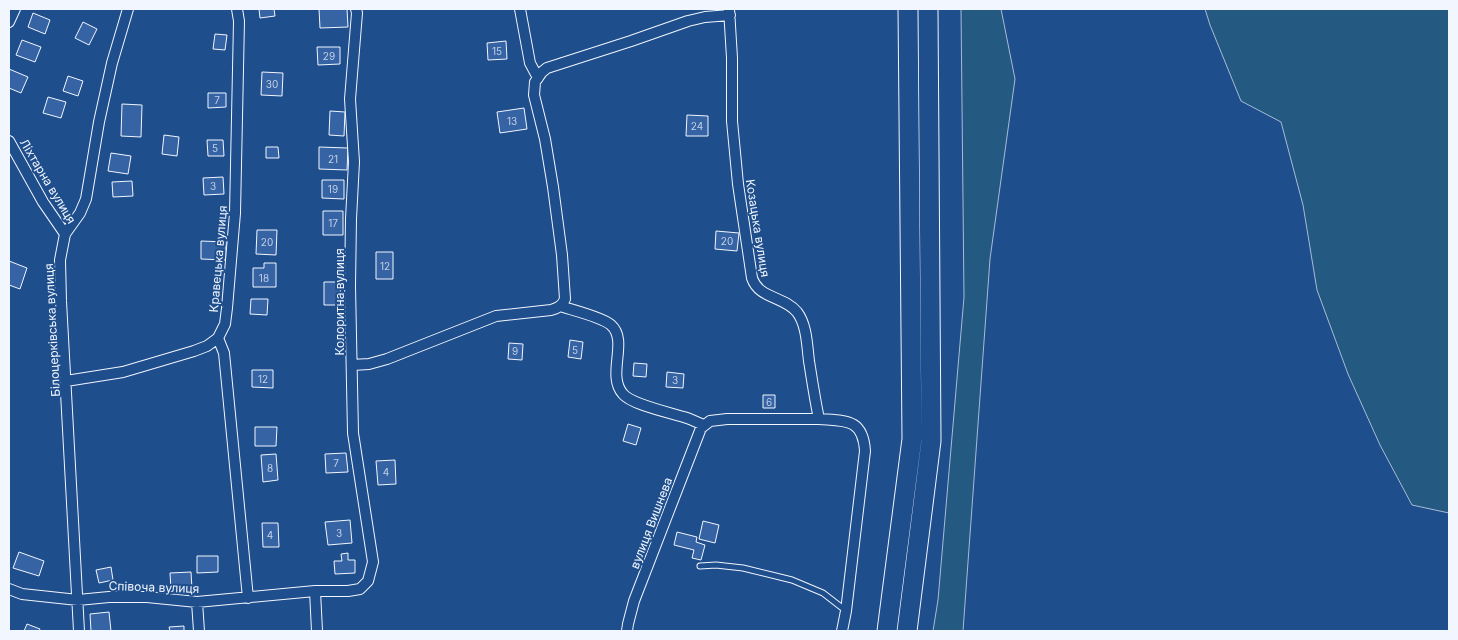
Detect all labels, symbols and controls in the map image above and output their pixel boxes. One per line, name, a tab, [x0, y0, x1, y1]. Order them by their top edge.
house number: 15	[492, 45, 502, 57]
house number: 29	[323, 50, 335, 62]
house number: 30	[266, 78, 278, 90]
house number: 7	[214, 94, 220, 106]
house number: 13	[507, 115, 517, 127]
house number: 24	[691, 120, 703, 132]
street label: Ліхтарна вулиця	[17, 136, 79, 226]
house number: 5	[212, 142, 218, 154]
house number: 21	[328, 153, 338, 165]
street label: Козацька вулиця	[743, 178, 773, 278]
house number: 3	[210, 180, 216, 192]
house number: 19	[328, 183, 338, 195]
street label: Кравецька вулиця	[206, 205, 230, 313]
house number: 17	[328, 217, 338, 229]
house number: 20	[721, 235, 733, 247]
house number: 20	[261, 236, 273, 248]
street label: Колоритна вулиця	[332, 248, 347, 356]
house number: 12	[380, 260, 390, 272]
street label: Білоцерківська вулиця	[41, 263, 63, 397]
house number: 18	[259, 272, 269, 284]
house number: 5	[572, 344, 578, 356]
house number: 9	[512, 345, 518, 357]
house number: 12	[258, 373, 268, 385]
house number: 3	[672, 374, 678, 386]
house number: 6	[766, 396, 772, 408]
house number: 7	[333, 457, 339, 469]
house number: 8	[267, 462, 273, 474]
house number: 4	[383, 466, 389, 478]
street label: вулиця Вишнева	[627, 475, 675, 571]
house number: 3	[336, 527, 342, 539]
house number: 4	[267, 529, 273, 541]
street label: Співоча вулиця	[108, 578, 200, 596]

